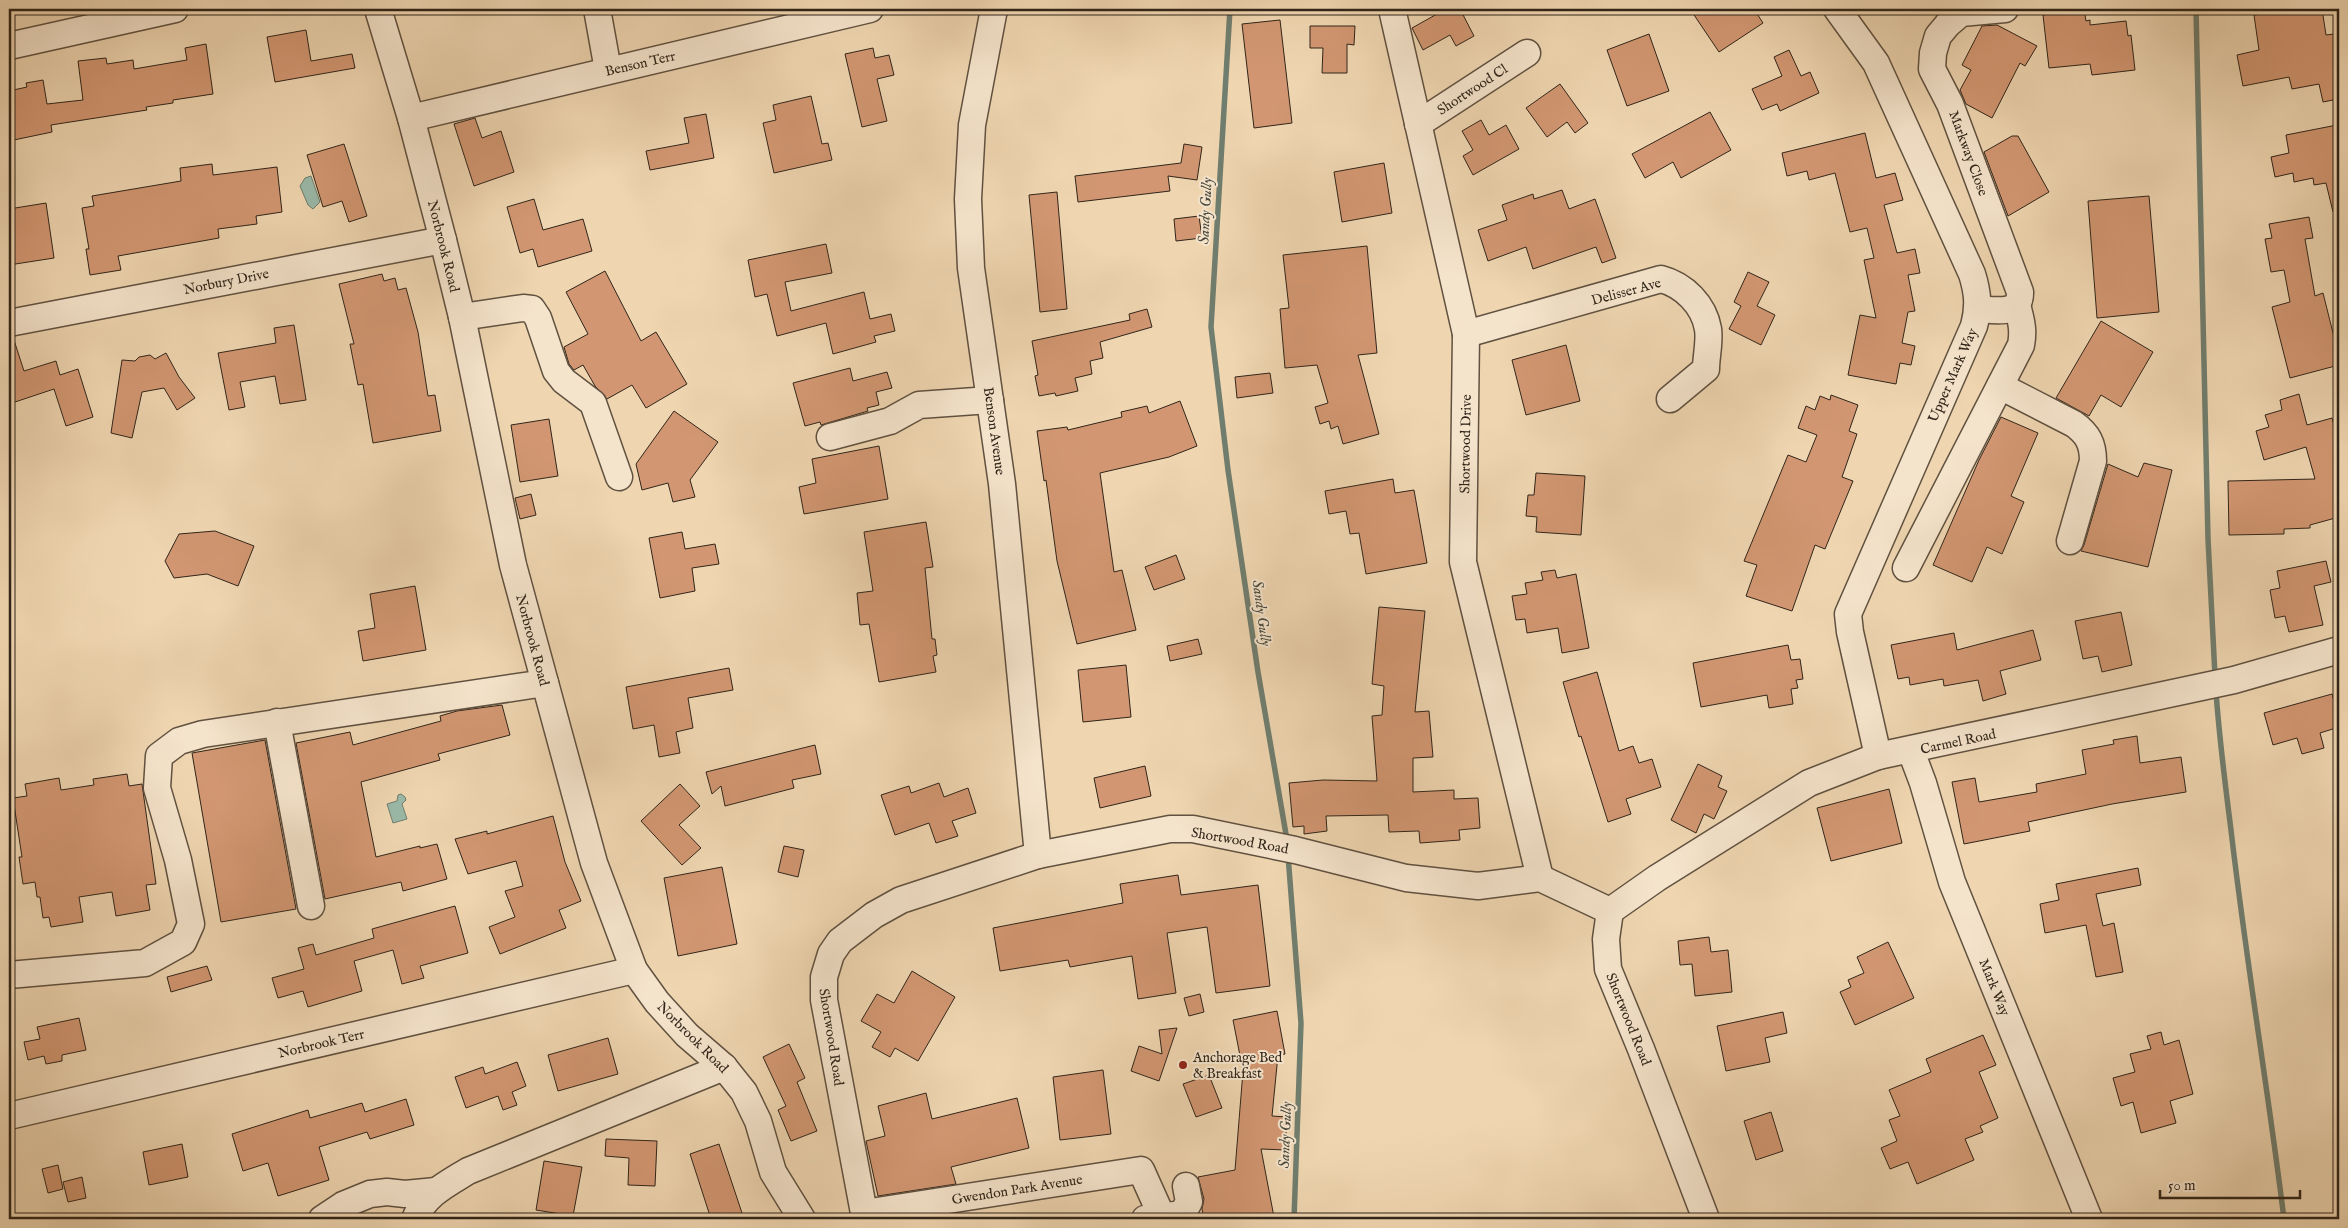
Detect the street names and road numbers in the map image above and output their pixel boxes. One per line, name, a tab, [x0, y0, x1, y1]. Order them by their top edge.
street label: Benson Terr	[603, 47, 677, 81]
street label: Shortwood Cl	[1434, 60, 1511, 119]
street label: Markway Close	[1944, 108, 1992, 199]
street label: Norbrook Road	[423, 198, 463, 295]
street label: Norbury Drive	[182, 265, 271, 299]
street label: Delisser Ave	[1589, 274, 1664, 310]
street label: Upper Mark Way	[1924, 325, 1982, 425]
street label: Benson Avenue	[979, 386, 1009, 477]
street label: Shortwood Drive	[1456, 394, 1476, 494]
street label: Norbrook Road	[511, 592, 553, 689]
street label: Carmel Road	[1919, 725, 1998, 759]
street label: Shortwood Road	[1190, 824, 1290, 858]
street label: Mark Way	[1974, 956, 2014, 1019]
street label: Shortwood Road	[1601, 970, 1655, 1069]
street label: Shortwood Road	[814, 987, 848, 1088]
street label: Norbrook Road	[653, 998, 732, 1078]
street label: Norbrook Terr	[276, 1025, 366, 1063]
street label: Gwendon Park Avenue	[951, 1171, 1084, 1209]

